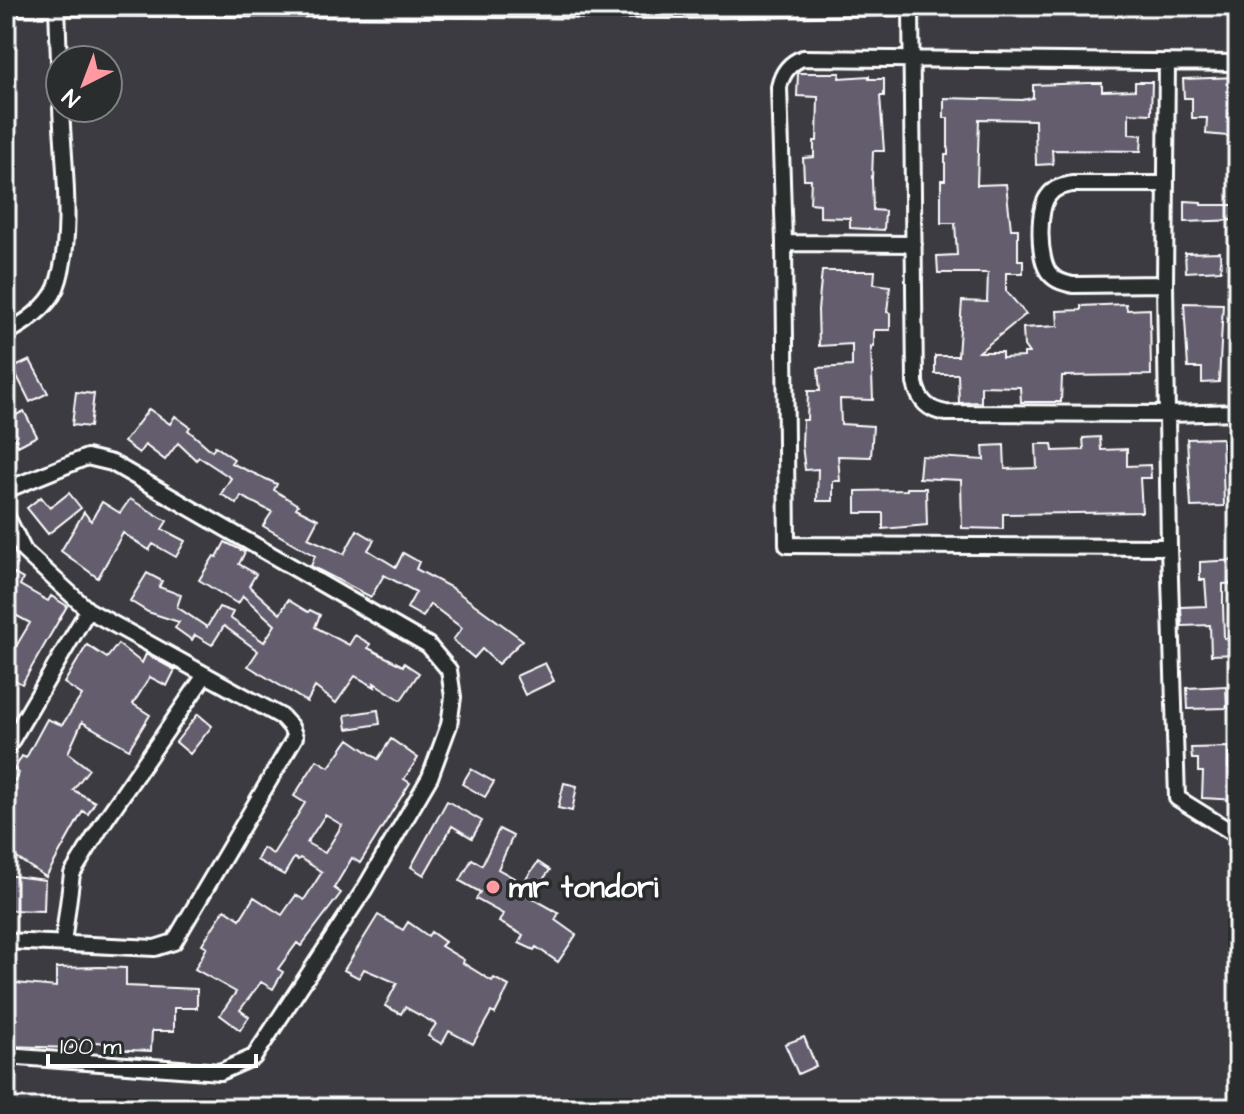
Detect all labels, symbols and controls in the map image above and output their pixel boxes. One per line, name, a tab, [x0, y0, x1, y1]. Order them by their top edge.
north arrow	[44, 44, 124, 124]
text: N	[56, 81, 87, 114]
place label: mr tondori	[509, 867, 659, 909]
marker: mr tondori	[484, 878, 502, 896]
scale bar	[48, 1018, 256, 1068]
text: 100 m	[60, 1030, 122, 1064]

